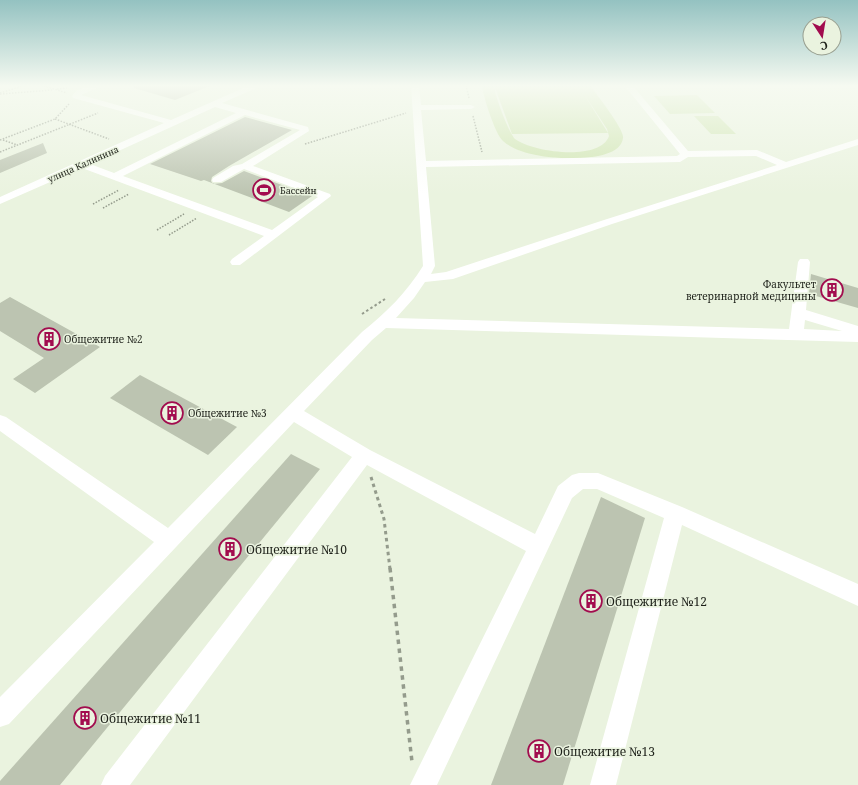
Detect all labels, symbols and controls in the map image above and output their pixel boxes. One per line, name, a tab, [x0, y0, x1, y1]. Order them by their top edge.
north arrow	[802, 16, 842, 56]
text: С	[819, 38, 829, 54]
street label: улица Калинина	[45, 143, 121, 185]
sports icon: Бассейн	[251, 177, 277, 203]
place label: Бассейн	[280, 184, 317, 197]
place label: Факультет ветеринарной медицины	[686, 277, 817, 303]
building icon: Факультет ветеринарной медицины	[819, 277, 845, 303]
building icon: Общежитие №2	[36, 326, 62, 352]
place label: Общежитие №2	[64, 332, 143, 346]
building icon: Общежитие №3	[159, 400, 185, 426]
place label: Общежитие №3	[188, 406, 267, 420]
building icon: Общежитие №10	[217, 536, 243, 562]
place label: Общежитие №10	[246, 541, 347, 558]
building icon: Общежитие №12	[578, 588, 604, 614]
place label: Общежитие №12	[606, 593, 707, 610]
building icon: Общежитие №11	[72, 705, 98, 731]
place label: Общежитие №11	[100, 710, 201, 727]
building icon: Общежитие №13	[526, 738, 552, 764]
place label: Общежитие №13	[554, 743, 655, 760]

